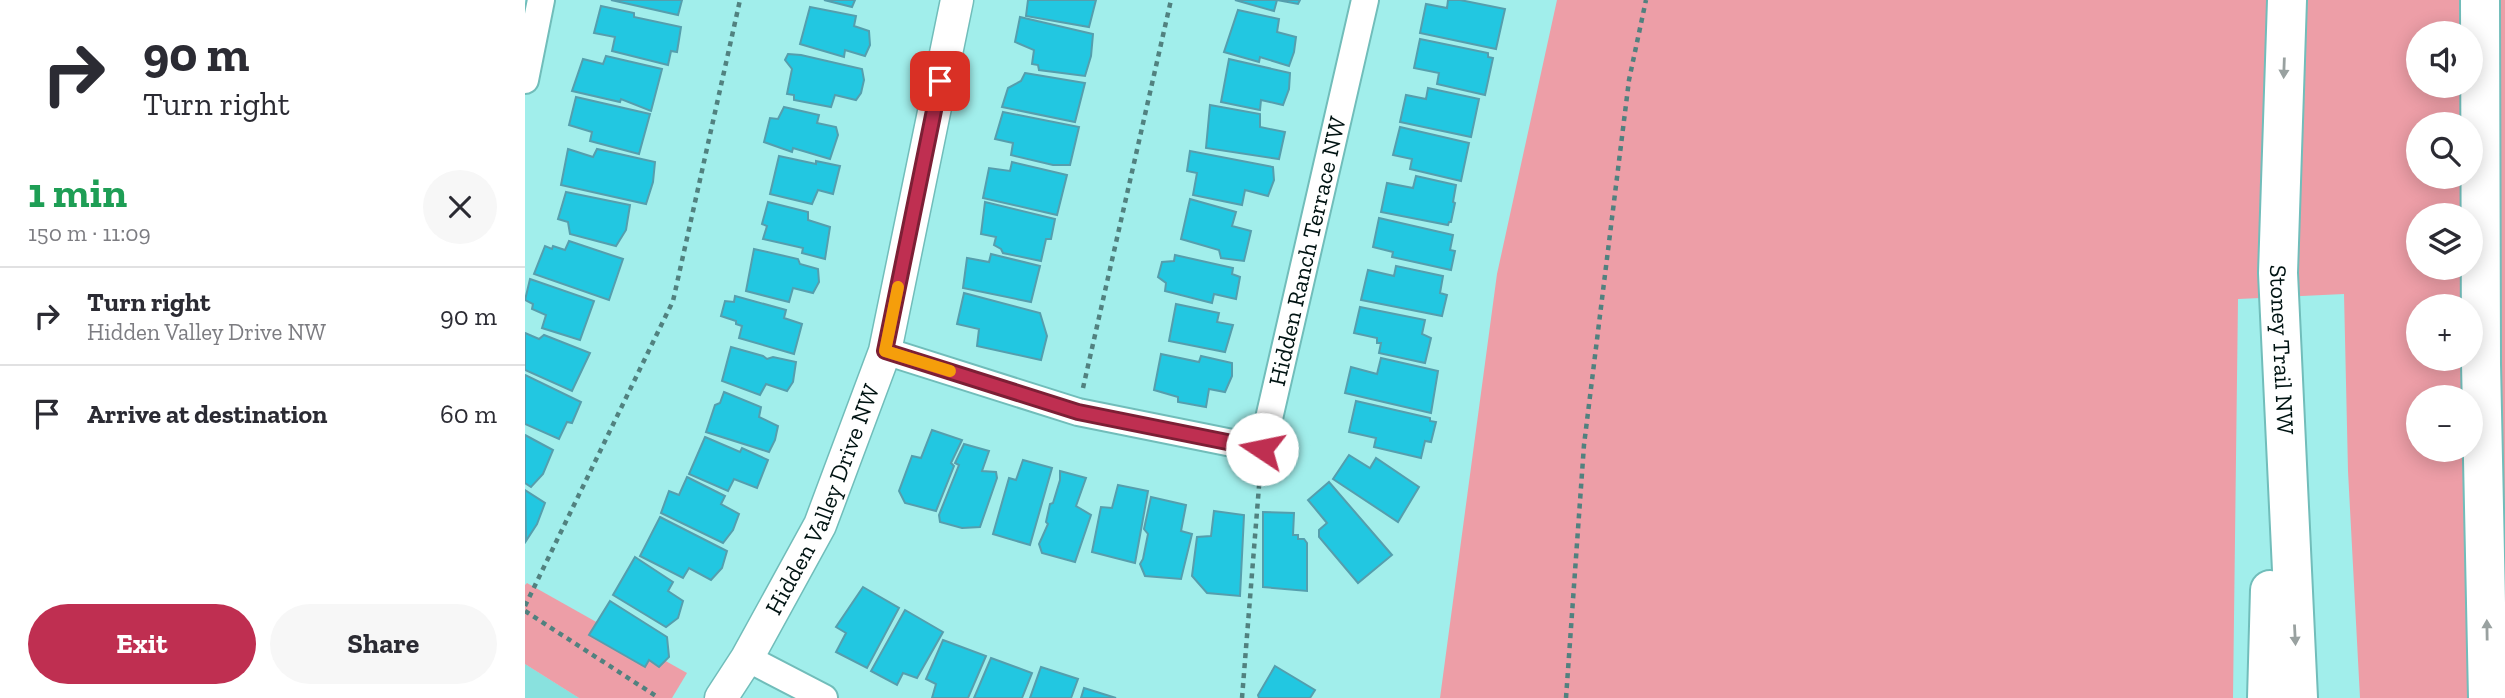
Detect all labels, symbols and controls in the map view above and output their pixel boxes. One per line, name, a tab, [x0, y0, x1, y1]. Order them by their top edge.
map controls	[2406, 21, 2483, 462]
button: sound	[2406, 21, 2483, 98]
text: 90 m	[143, 25, 250, 84]
icon: right	[28, 28, 119, 119]
pin	[910, 51, 970, 111]
one-way arrow	[2279, 57, 2290, 79]
icon: arrive	[921, 62, 959, 100]
text: Turn right	[143, 85, 290, 123]
button: search	[2406, 112, 2483, 189]
street label: Hidden Ranch Terrace NW	[1262, 113, 1352, 389]
text: 1 min	[28, 167, 127, 218]
button: close	[423, 170, 497, 244]
button: layers	[2406, 203, 2483, 280]
text: 150 m · 11:09	[28, 219, 151, 247]
street label: Stoney Trail NW	[2264, 264, 2301, 436]
text: Turn right	[87, 286, 210, 318]
button: +	[2406, 294, 2483, 371]
icon: right	[28, 297, 66, 335]
text: 90 m	[440, 300, 497, 332]
text: Hidden Valley Drive NW	[87, 318, 326, 346]
street label: Hidden Valley Drive NW	[759, 379, 886, 620]
button: −	[2406, 385, 2483, 462]
icon: arrive	[28, 395, 66, 433]
text: Arrive at destination	[87, 398, 327, 430]
text: 60 m	[440, 398, 497, 430]
position arrow	[1225, 412, 1299, 486]
button: Exit	[28, 604, 256, 684]
button: Share	[270, 604, 497, 684]
one-way arrow	[2481, 619, 2492, 641]
one-way arrow	[2290, 624, 2301, 646]

